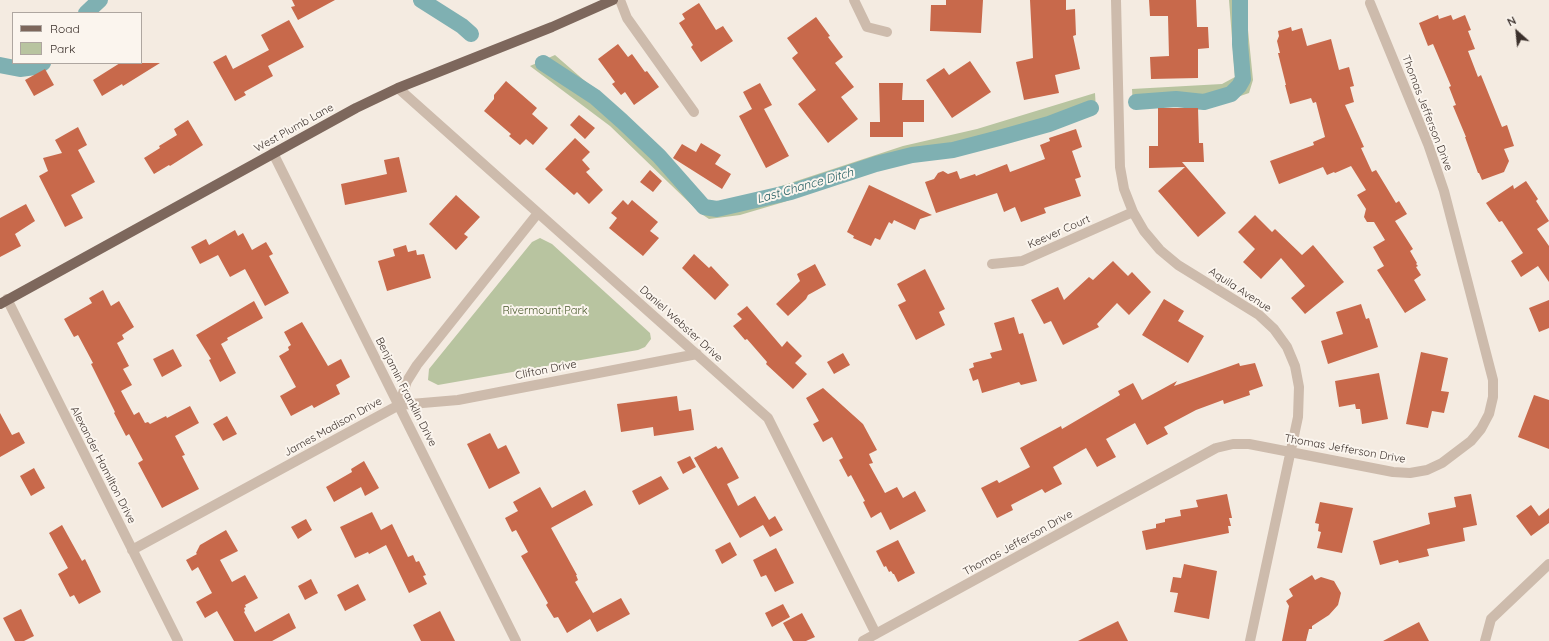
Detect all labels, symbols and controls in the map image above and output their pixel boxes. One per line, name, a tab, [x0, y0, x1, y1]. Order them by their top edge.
legend	[12, 12, 142, 64]
north arrow	[1497, 12, 1537, 52]
text: N	[1505, 13, 1518, 29]
text: Road	[50, 21, 80, 36]
text: Park	[50, 41, 75, 56]
street label: Thomas Jefferson Drive	[1399, 53, 1455, 173]
street label: West Plumb Lane	[252, 101, 336, 155]
water label: Last Chance Ditch	[755, 165, 855, 207]
street label: Keever Court	[1026, 212, 1092, 252]
street label: Aquila Avenue	[1206, 265, 1274, 315]
street label: Daniel Webster Drive	[637, 283, 725, 365]
park label: Rivermount Park	[502, 304, 588, 318]
street label: Benjamin Franklin Drive	[373, 335, 439, 449]
street label: Clifton Drive	[514, 358, 578, 382]
street label: James Madison Drive	[282, 395, 384, 459]
street label: Alexander Hamilton Drive	[68, 404, 138, 526]
street label: Thomas Jefferson Drive	[1283, 432, 1407, 466]
street label: Thomas Jefferson Drive	[961, 507, 1075, 579]

